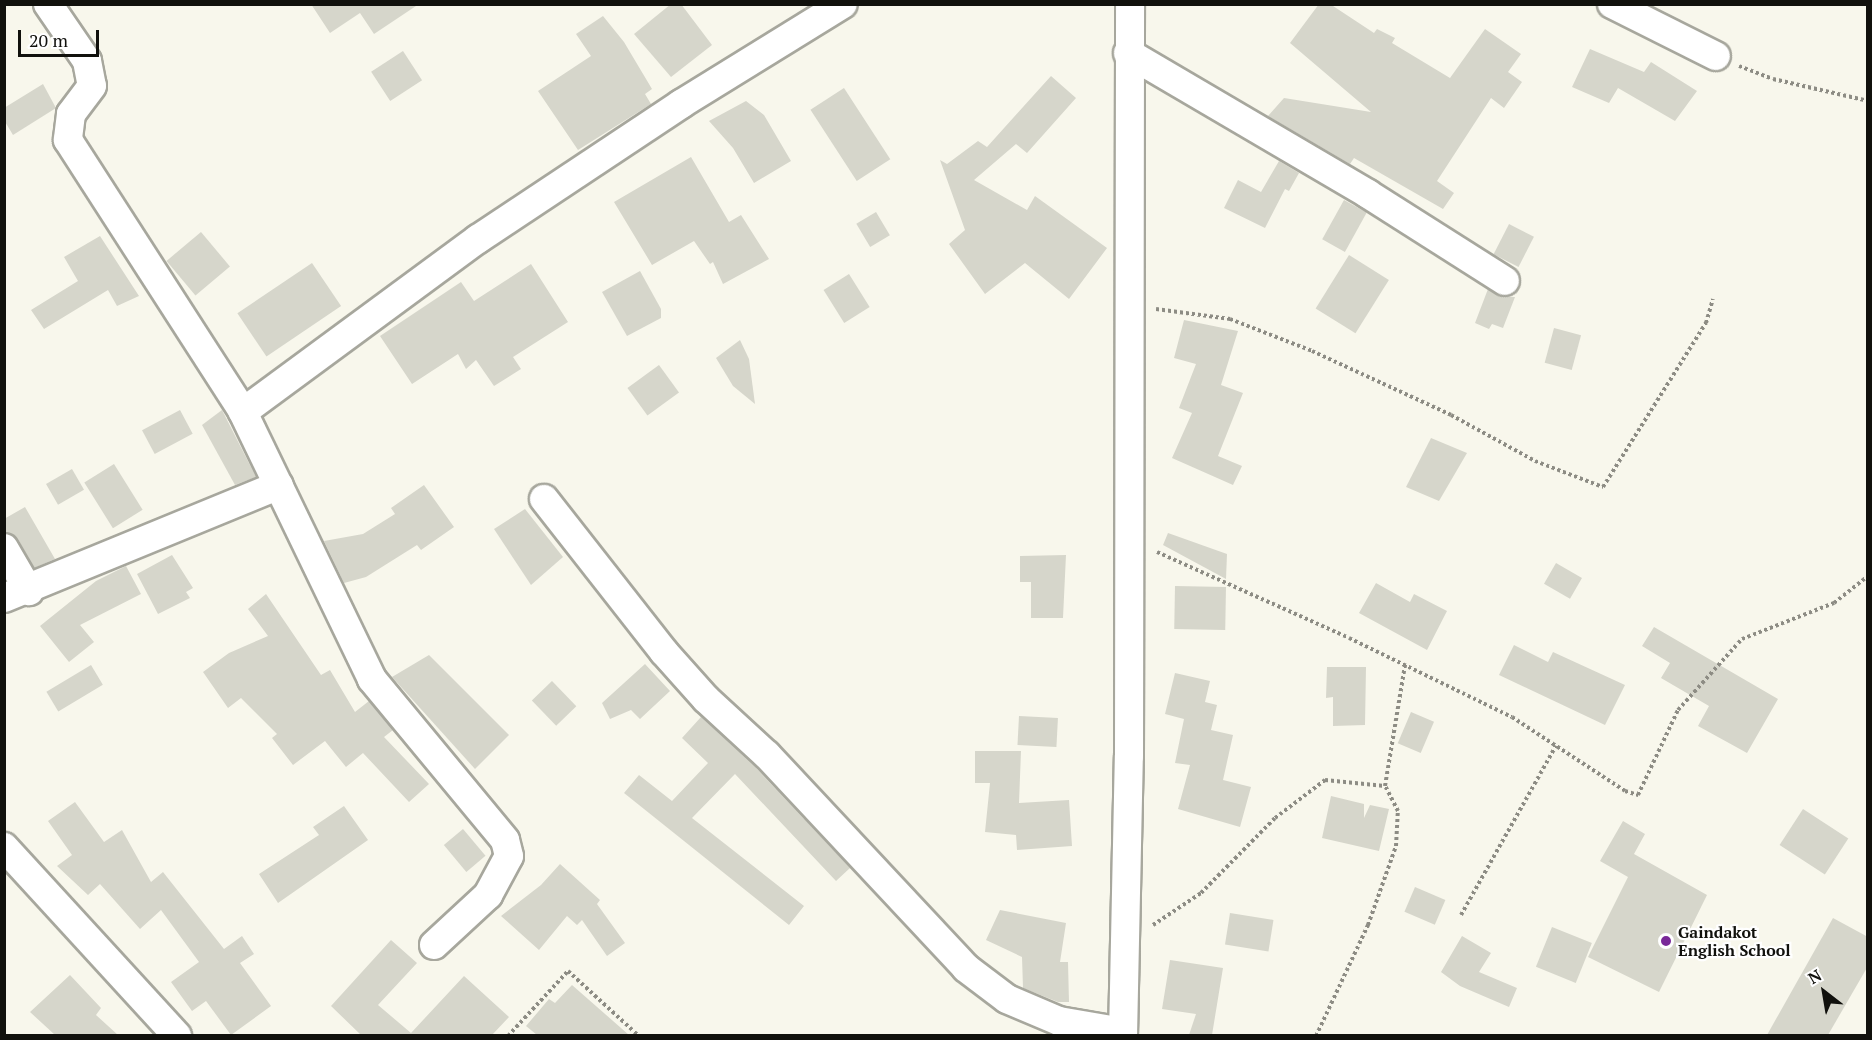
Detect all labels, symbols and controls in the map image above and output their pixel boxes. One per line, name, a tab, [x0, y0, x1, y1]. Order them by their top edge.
scale bar	[21, 18, 102, 56]
text: 20 m	[29, 28, 68, 52]
place label: Gaindakot English School	[1678, 922, 1791, 960]
marker: Gaindakot English School	[1659, 934, 1673, 948]
north arrow	[1794, 962, 1854, 1022]
text: N	[1804, 964, 1826, 989]

